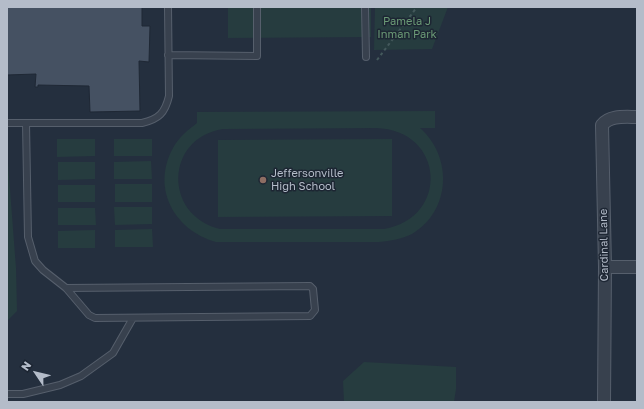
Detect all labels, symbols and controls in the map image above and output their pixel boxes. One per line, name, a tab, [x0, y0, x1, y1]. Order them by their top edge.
park label: Pamela J Inman Park	[377, 15, 437, 41]
place label: Jeffersonville High School	[271, 167, 343, 193]
marker: Jeffersonville High School	[258, 175, 268, 185]
street label: Cardinal Lane	[597, 209, 611, 281]
north arrow	[16, 353, 56, 393]
text: N	[18, 359, 33, 373]

